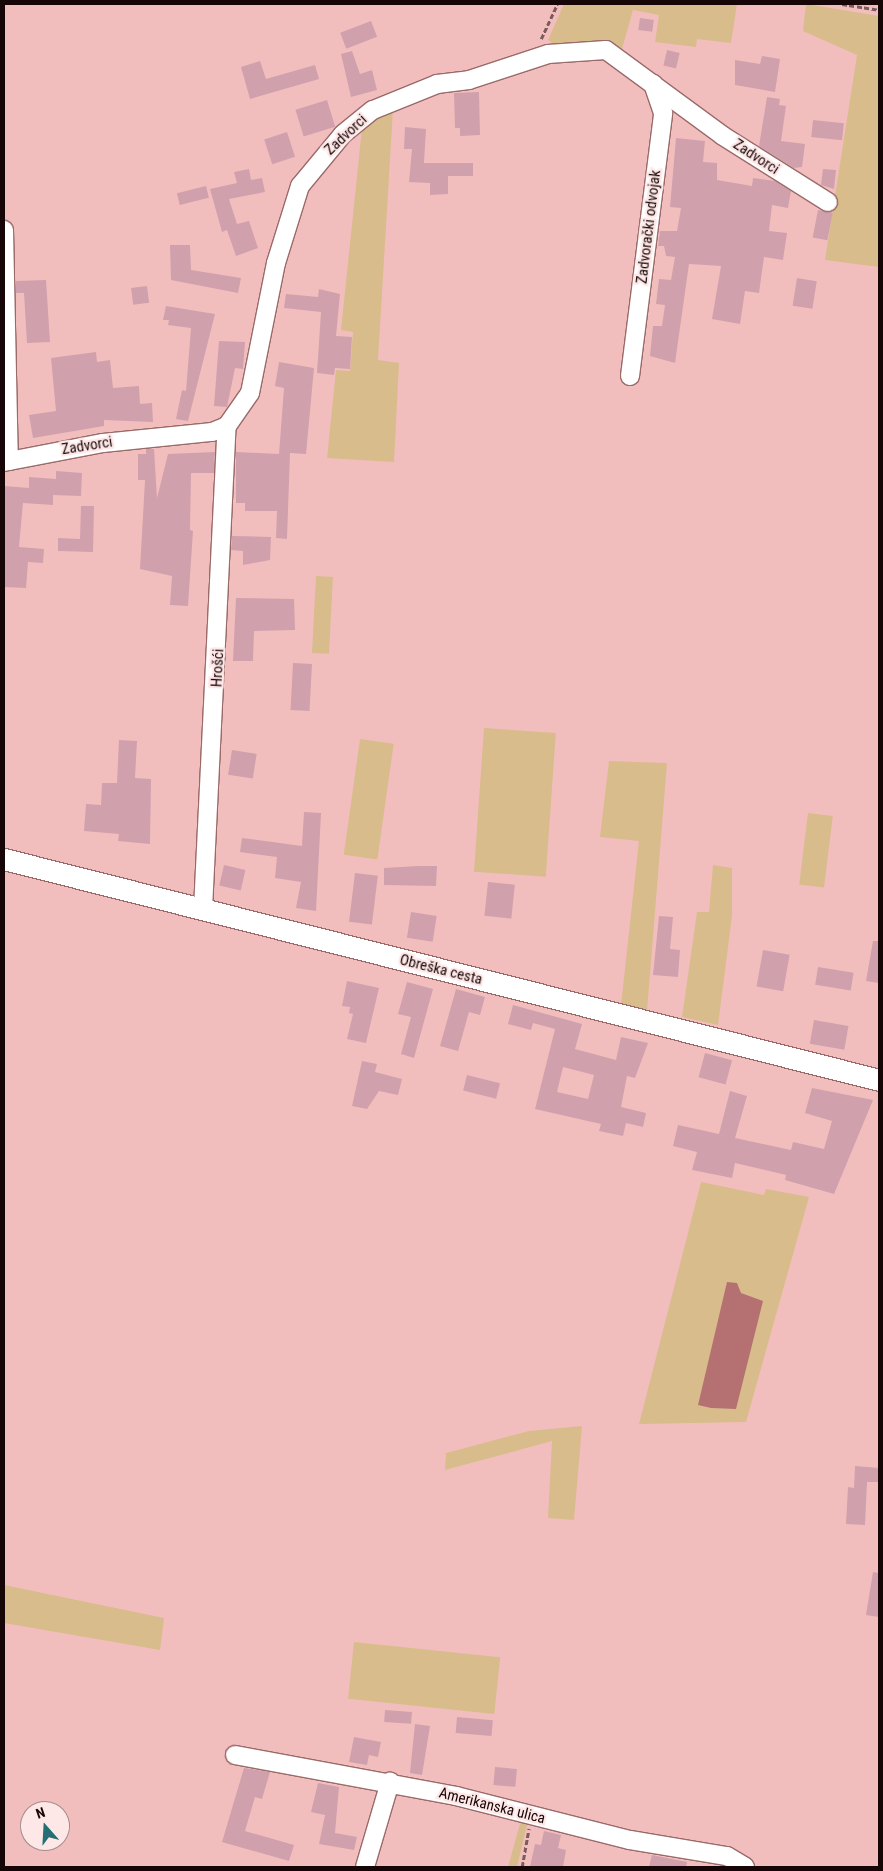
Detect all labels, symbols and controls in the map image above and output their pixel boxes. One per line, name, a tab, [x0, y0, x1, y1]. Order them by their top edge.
street label: Zadvorci	[321, 111, 371, 159]
street label: Zadvorci	[730, 136, 782, 178]
street label: Zadvorački odvojak	[633, 169, 665, 285]
street label: Zadvorci	[60, 433, 114, 459]
street label: Hrošći	[208, 648, 228, 688]
street label: Obreška cesta	[398, 951, 484, 989]
street label: Amerikanska ulica	[437, 1784, 547, 1828]
north arrow	[20, 1801, 70, 1851]
text: N	[34, 1804, 47, 1822]

